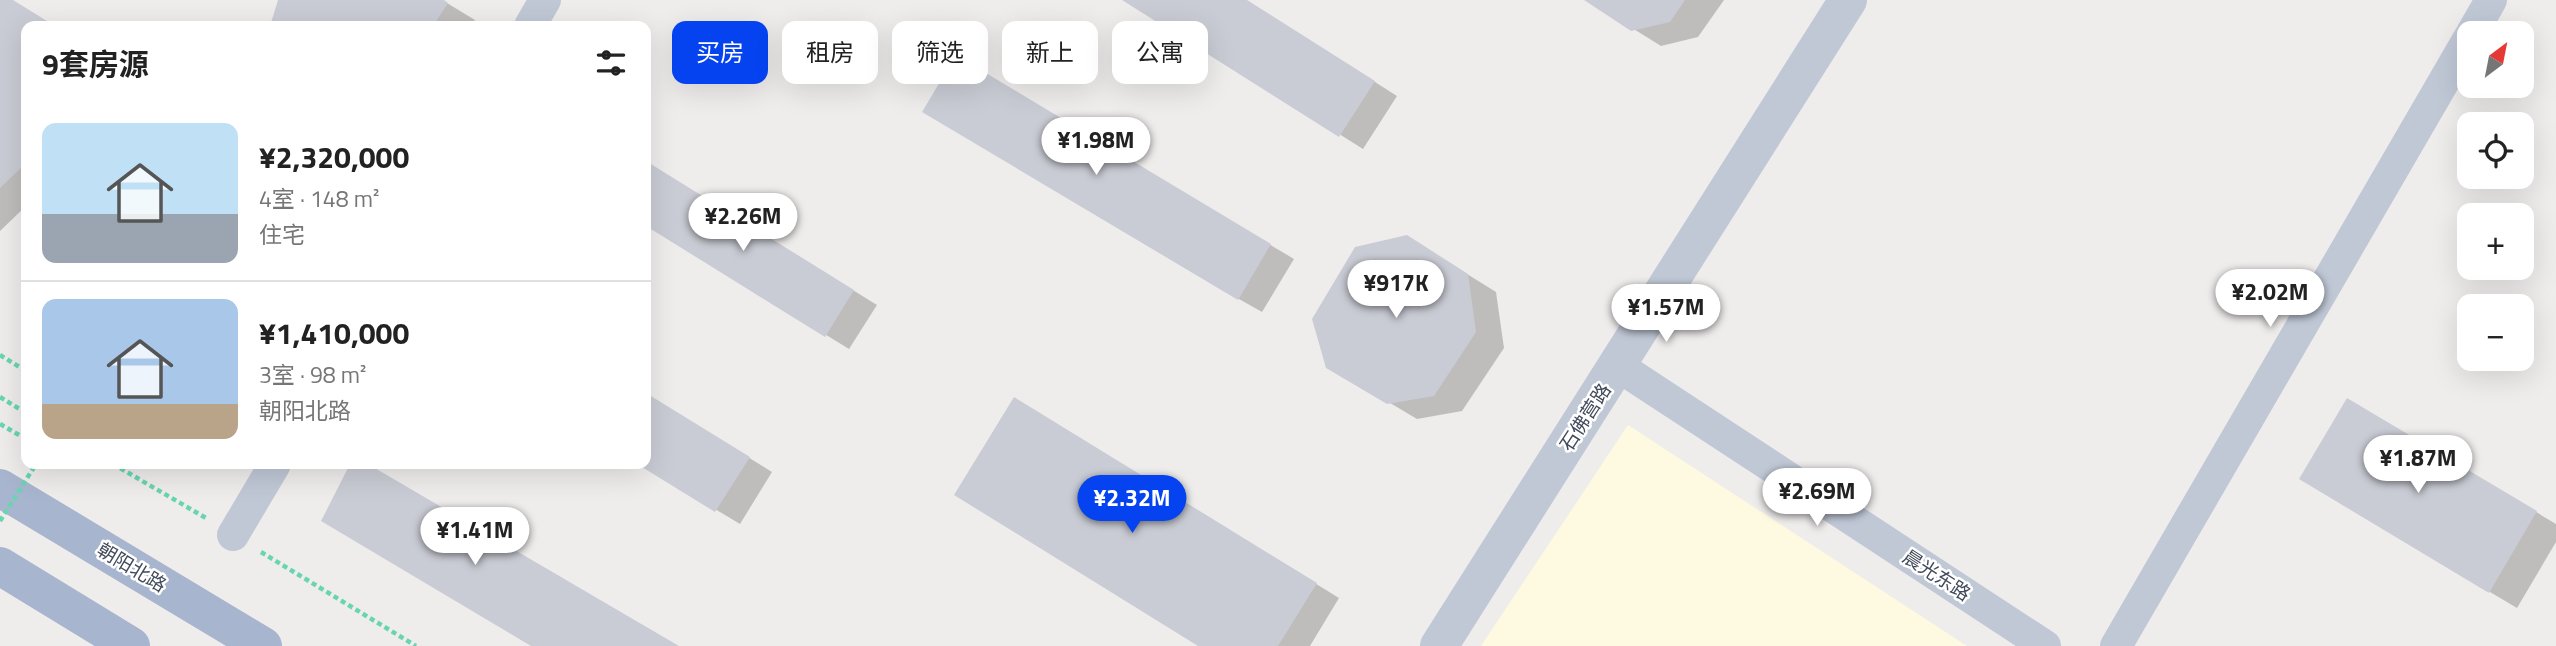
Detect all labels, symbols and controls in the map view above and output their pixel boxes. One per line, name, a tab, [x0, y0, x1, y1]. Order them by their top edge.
chip: 买房	[672, 21, 768, 84]
chip: 租房	[782, 21, 878, 84]
chip: 筛选	[892, 21, 988, 84]
chip: 新上	[1002, 21, 1098, 84]
chip: 公寓	[1112, 21, 1208, 84]
north arrow	[2457, 21, 2534, 98]
map controls	[2457, 21, 2534, 371]
text: 9套房源	[42, 41, 149, 87]
icon: filters	[592, 44, 630, 82]
button: locate	[2457, 112, 2534, 189]
pin: ¥1.98M	[1039, 118, 1153, 177]
text: ¥1.98M	[1057, 122, 1135, 157]
text: ¥2,320,000	[259, 134, 409, 180]
icon: home	[98, 151, 182, 235]
text: 4室 · 148 m²	[259, 181, 379, 216]
pin: ¥2.26M	[686, 194, 800, 253]
text: ¥2.26M	[704, 198, 782, 233]
button: +	[2457, 203, 2534, 280]
text: 住宅	[259, 217, 305, 252]
pin: ¥917K	[1347, 260, 1445, 320]
text: ¥917K	[1363, 265, 1429, 300]
pin: ¥2.02M	[2213, 270, 2327, 329]
text: ¥2.02M	[2231, 274, 2309, 309]
pin: ¥1.57M	[1609, 284, 1723, 344]
text: ¥1.57M	[1627, 289, 1705, 324]
button: −	[2457, 294, 2534, 371]
text: ¥1,410,000	[259, 310, 409, 356]
icon: home	[98, 327, 182, 411]
text: 3室 · 98 m²	[259, 357, 366, 392]
street label: 石佛营路	[1552, 377, 1617, 457]
text: 朝阳北路	[259, 393, 351, 428]
pin: ¥1.87M	[2361, 435, 2475, 495]
text: ¥1.87M	[2379, 440, 2457, 475]
pin: ¥2.69M	[1760, 468, 1874, 528]
text: ¥2.69M	[1778, 473, 1856, 508]
pin: ¥2.32M	[1075, 476, 1189, 535]
text: ¥2.32M	[1093, 480, 1171, 515]
pin: ¥1.41M	[418, 508, 532, 567]
text: ¥1.41M	[436, 512, 514, 547]
street label: 朝阳北路	[92, 535, 172, 599]
street label: 晨光东路	[1897, 542, 1977, 607]

